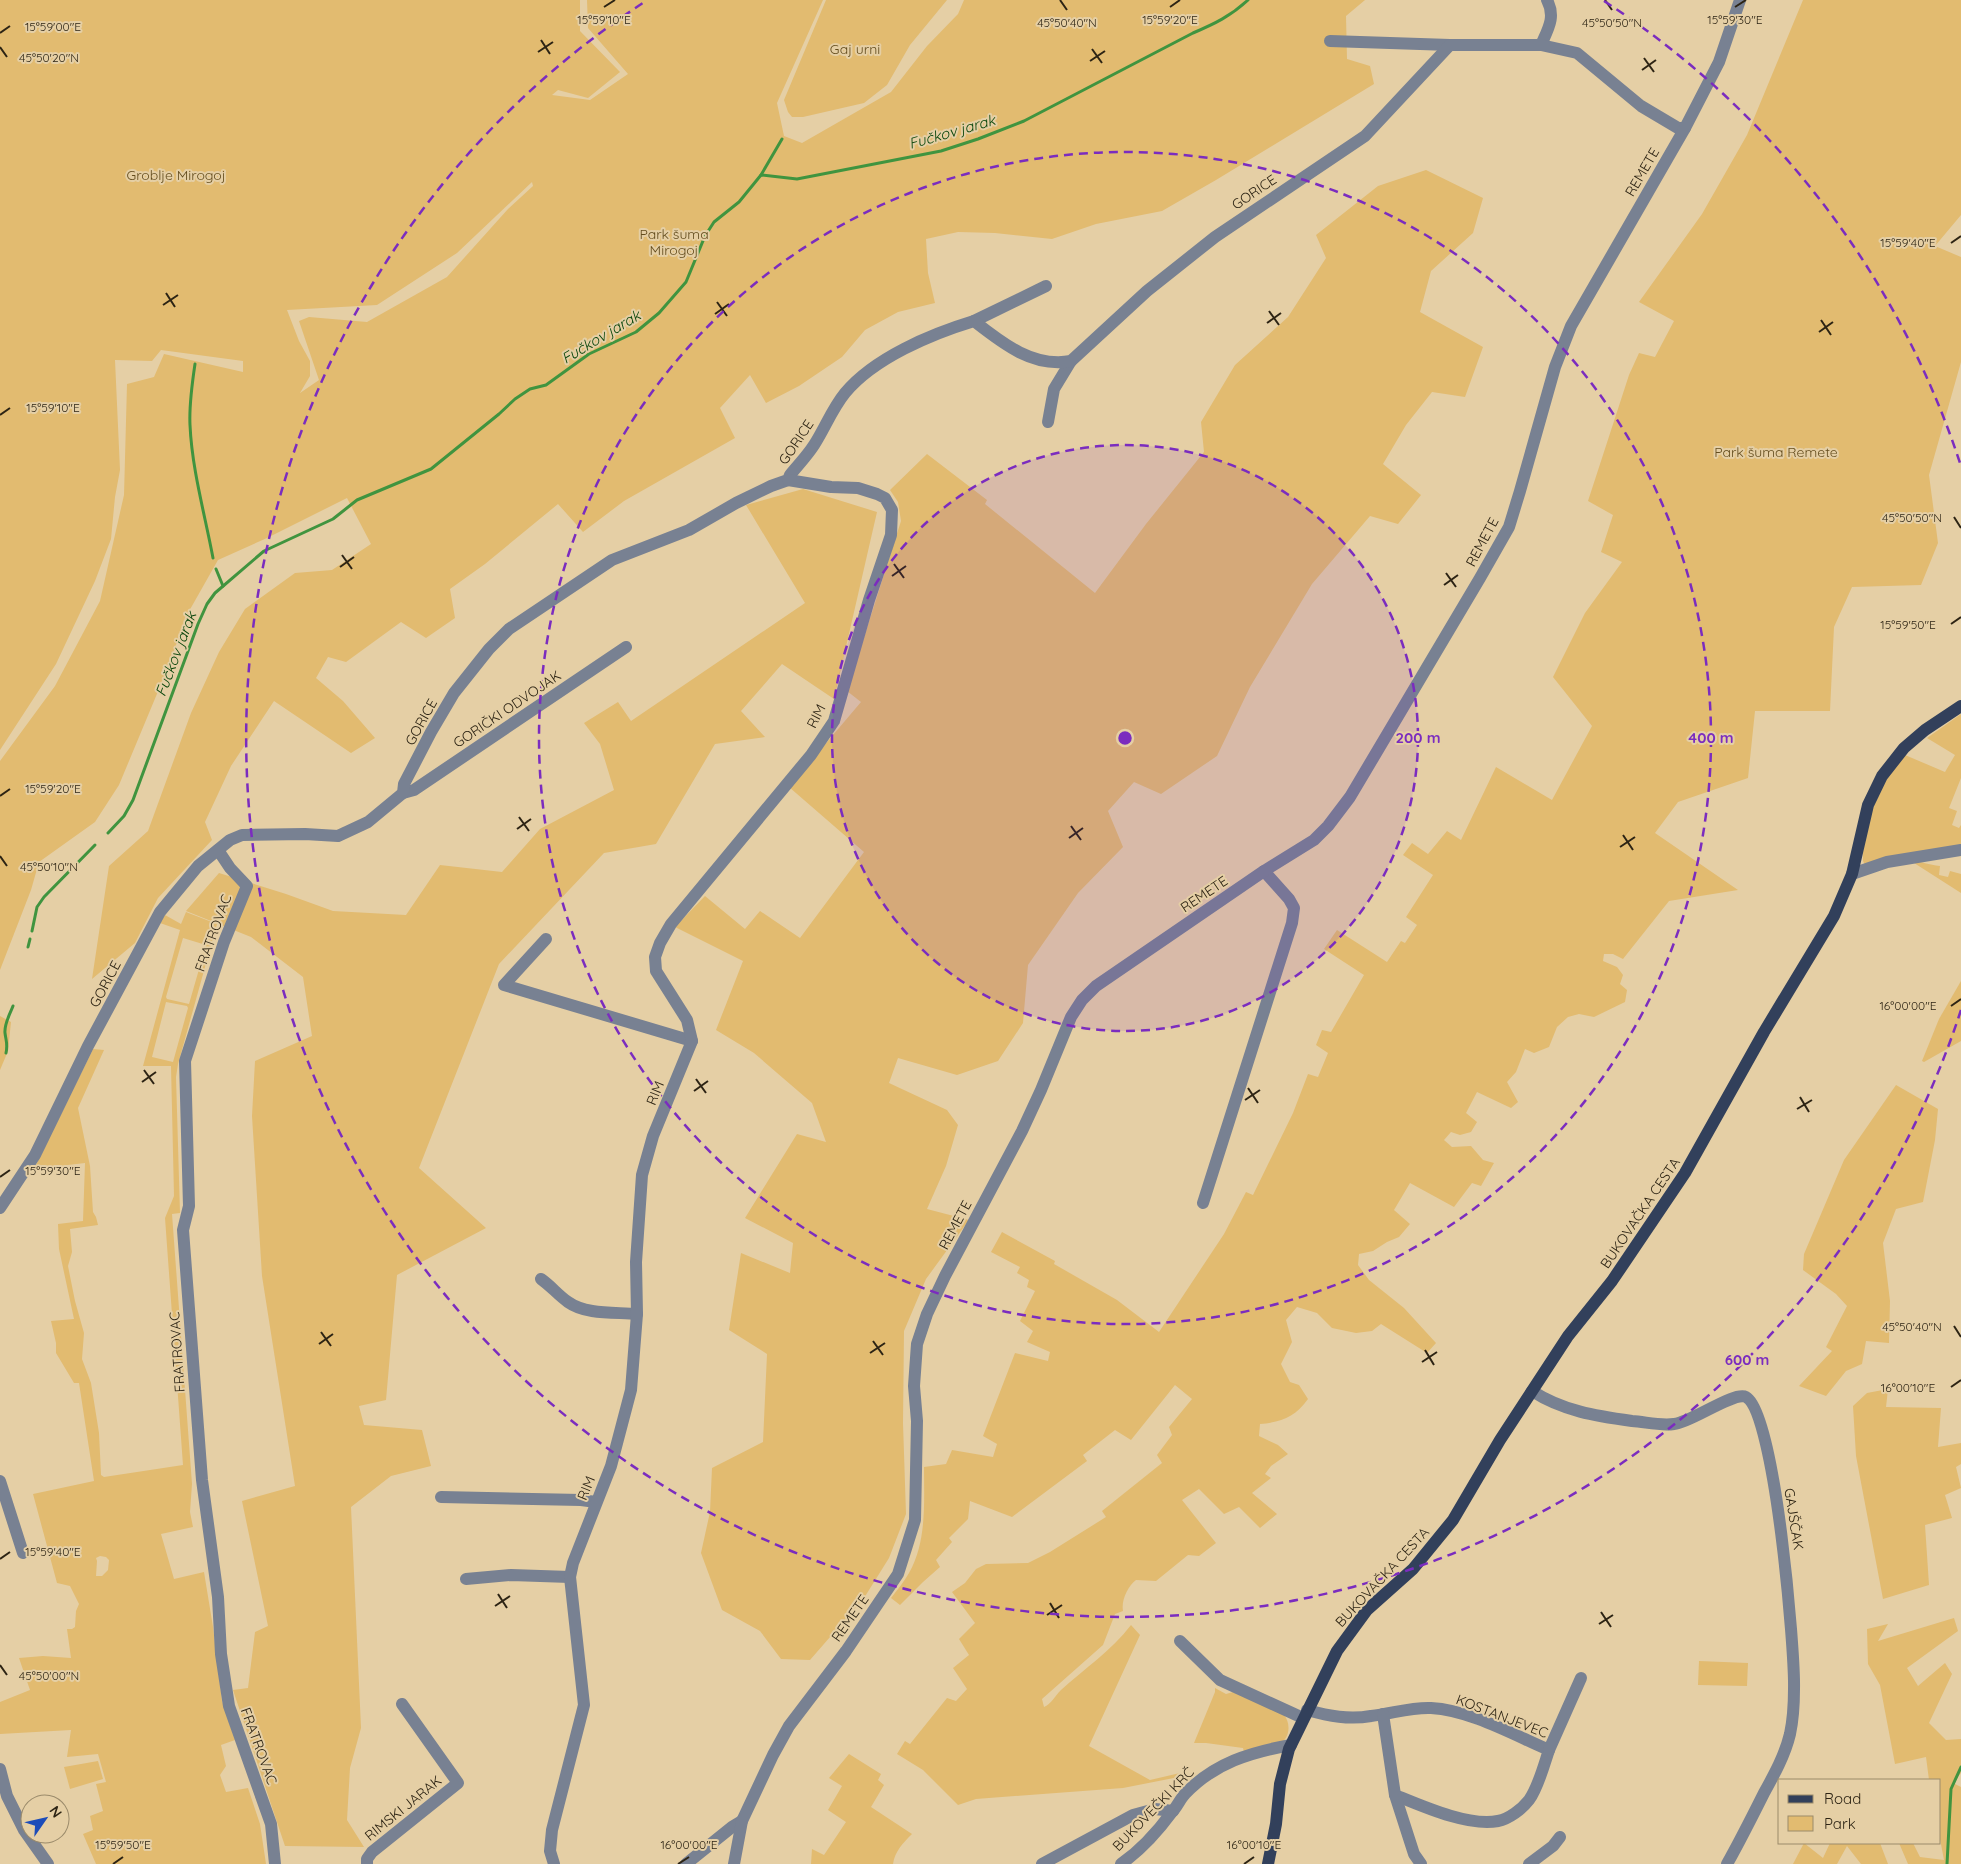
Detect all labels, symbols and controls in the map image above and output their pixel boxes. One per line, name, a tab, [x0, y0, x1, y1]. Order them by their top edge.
text: 15°59'10"E	[577, 12, 631, 27]
text: 15°59'20"E	[1142, 12, 1198, 27]
text: 15°59'30"E	[1707, 12, 1763, 27]
text: 45°50'40"N	[1037, 15, 1097, 30]
text: 45°50'50"N	[1582, 15, 1642, 30]
text: 15°59'00"E	[25, 19, 81, 34]
park label: Gaj urni	[830, 40, 880, 58]
text: 45°50'20"N	[19, 50, 79, 65]
water label: Fučkov jarak	[906, 110, 999, 153]
street label: REMETE	[1621, 144, 1663, 200]
park label: Groblje Mirogoj	[126, 166, 226, 184]
street label: GORICE	[1228, 170, 1280, 214]
park label: Park šuma Mirogoj	[639, 225, 709, 259]
text: 15°59'40"E	[1880, 235, 1936, 250]
water label: Fučkov jarak	[558, 304, 646, 368]
text: 15°59'10"E	[26, 400, 80, 415]
street label: GORICE	[774, 416, 818, 468]
park label: Park šuma Remete	[1714, 443, 1838, 461]
text: 45°50'50"N	[1882, 510, 1942, 525]
street label: REMETE	[1462, 514, 1502, 570]
water label: Fučkov jarak	[151, 607, 201, 699]
text: 15°59'50"E	[1880, 617, 1936, 632]
street label: GORIČKI ODVOJAK	[450, 666, 564, 752]
street label: GORICE	[401, 696, 441, 748]
street label: RIM	[802, 701, 830, 731]
text: 200 m	[1396, 728, 1441, 747]
text: 400 m	[1688, 728, 1734, 747]
centre of rings	[1116, 729, 1134, 747]
text: 15°59'20"E	[25, 781, 81, 796]
text: 45°50'10"N	[20, 859, 78, 874]
street label: REMETE	[1177, 872, 1231, 916]
street label: FRATROVAC	[191, 892, 235, 974]
street label: GORICE	[85, 957, 125, 1010]
text: 16°00'00"E	[1879, 998, 1937, 1013]
street label: RIM	[642, 1078, 668, 1108]
street label: BUKOVAČKA CESTA	[1596, 1154, 1684, 1272]
text: 15°59'30"E	[25, 1163, 81, 1178]
street label: REMETE	[935, 1197, 975, 1253]
street label: FRATROVAC	[165, 1311, 189, 1393]
text: 45°50'40"N	[1882, 1319, 1942, 1334]
text: 600 m	[1725, 1350, 1769, 1369]
text: 16°00'10"E	[1881, 1380, 1935, 1395]
street label: RIM	[573, 1473, 599, 1503]
street label: GAJŠČAK	[1780, 1487, 1808, 1551]
street label: BUKOVAČKA CESTA	[1331, 1523, 1433, 1631]
text: 15°59'40"E	[25, 1544, 81, 1559]
street label: REMETE	[827, 1591, 873, 1645]
text: 45°50'00"N	[19, 1668, 79, 1683]
street label: KOSTANJEVEC	[1453, 1690, 1551, 1742]
street label: FRATROVAC	[237, 1705, 281, 1787]
street label: BUKOVEČKI KRČ	[1108, 1763, 1198, 1855]
street label: RIMSKI JARAK	[361, 1771, 445, 1845]
legend	[1778, 1779, 1941, 1844]
text: Road	[1824, 1789, 1861, 1808]
north arrow	[20, 1794, 70, 1844]
text: N	[45, 1802, 66, 1821]
text: Park	[1824, 1814, 1856, 1833]
text: 15°59'50"E	[95, 1837, 151, 1852]
text: 16°00'00"E	[660, 1837, 718, 1852]
text: 16°00'10"E	[1227, 1837, 1281, 1852]

